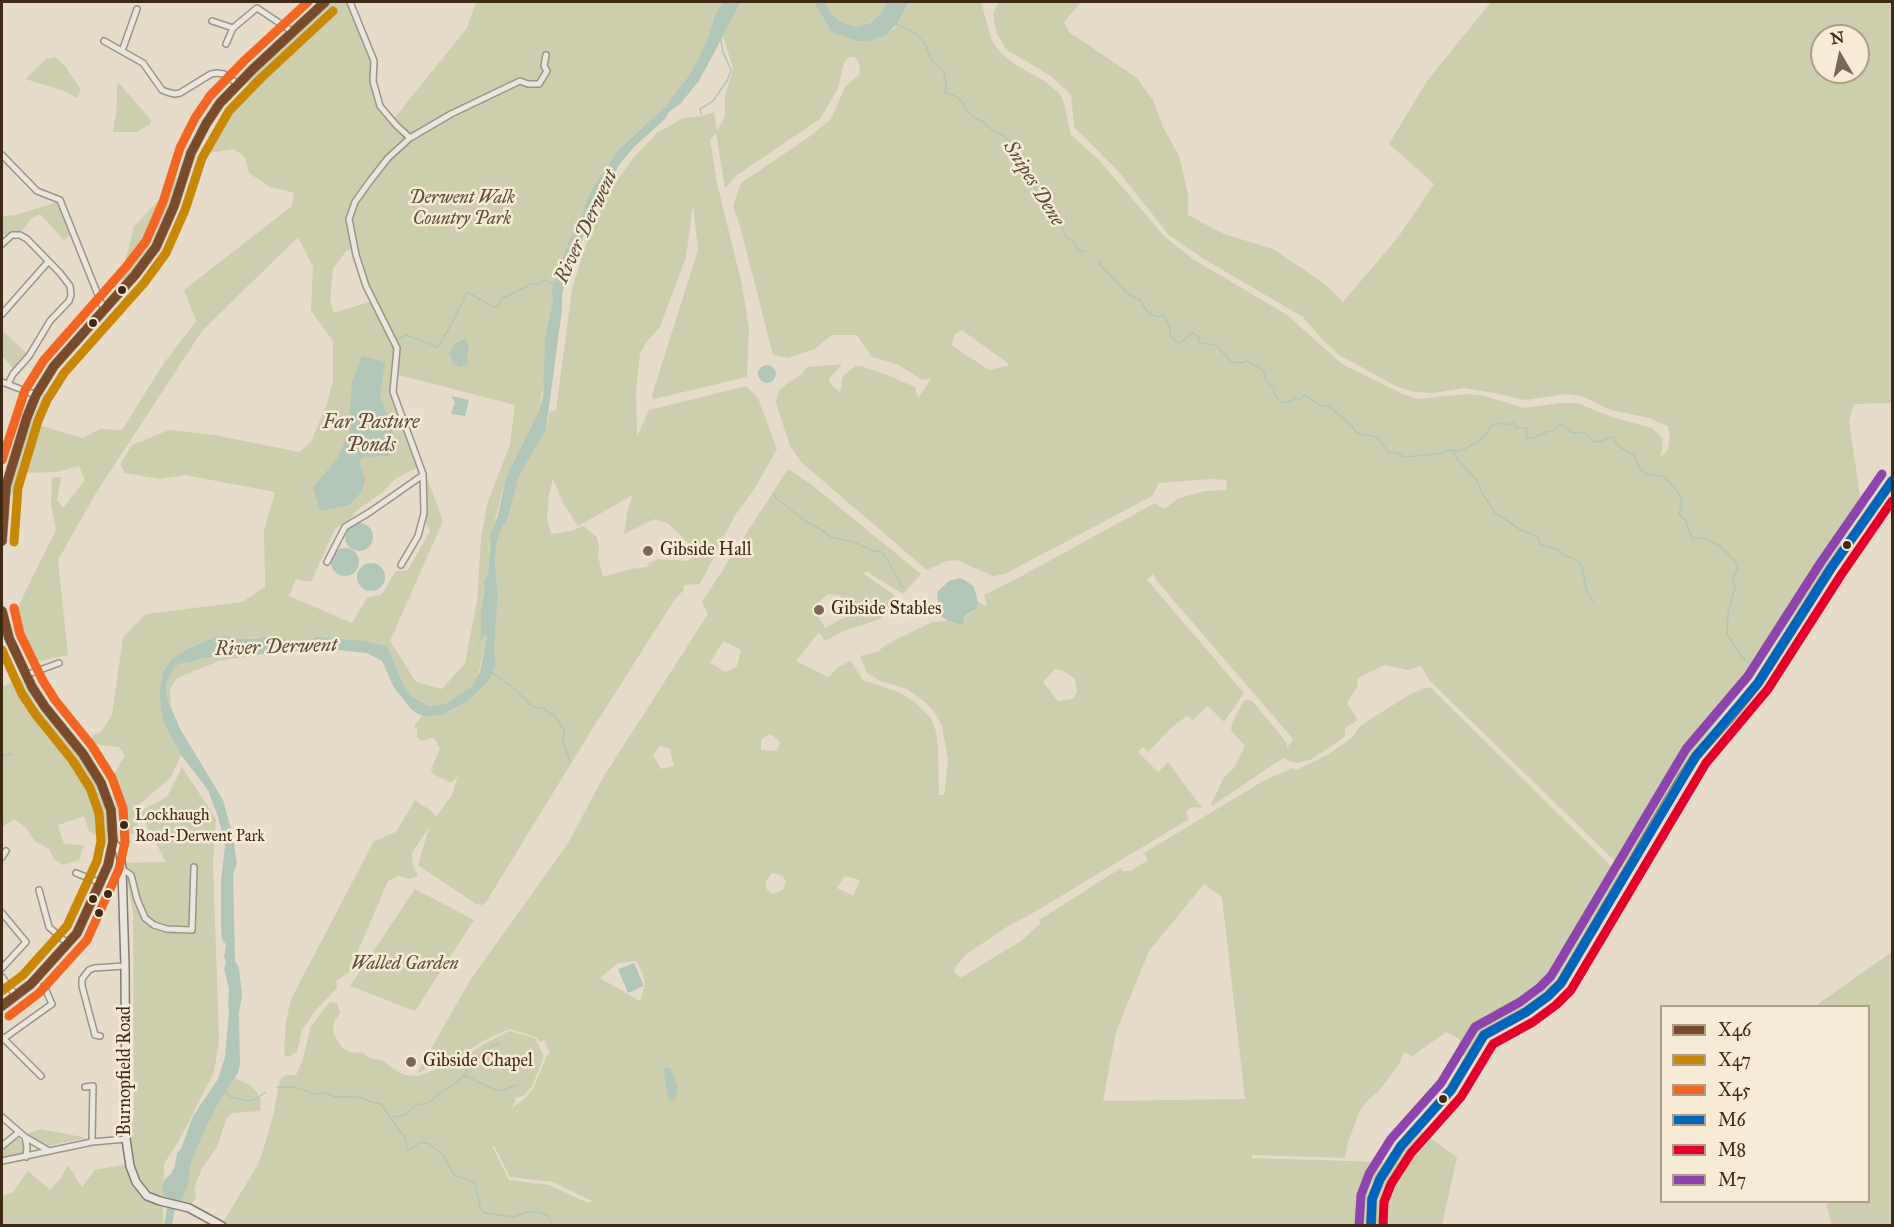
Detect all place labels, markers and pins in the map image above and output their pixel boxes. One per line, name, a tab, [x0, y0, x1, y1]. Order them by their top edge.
unlabelled marker	[116, 284, 128, 296]
unlabelled marker	[87, 317, 99, 329]
unlabelled marker	[1841, 539, 1853, 551]
place label: Gibside Hall	[660, 540, 752, 562]
marker: Gibside Hall	[641, 544, 655, 558]
place label: Gibside Stables	[831, 599, 941, 621]
marker: Gibside Stables	[812, 603, 826, 617]
place label: Lockhaugh Road-Derwent Park	[135, 806, 265, 844]
marker: Lockhaugh Road-Derwent Park	[118, 819, 130, 831]
unlabelled marker	[102, 888, 114, 900]
unlabelled marker	[87, 893, 99, 905]
unlabelled marker	[93, 907, 105, 919]
place label: Gibside Chapel	[423, 1051, 533, 1073]
marker: Gibside Chapel	[404, 1055, 418, 1069]
unlabelled marker	[1437, 1093, 1449, 1105]

